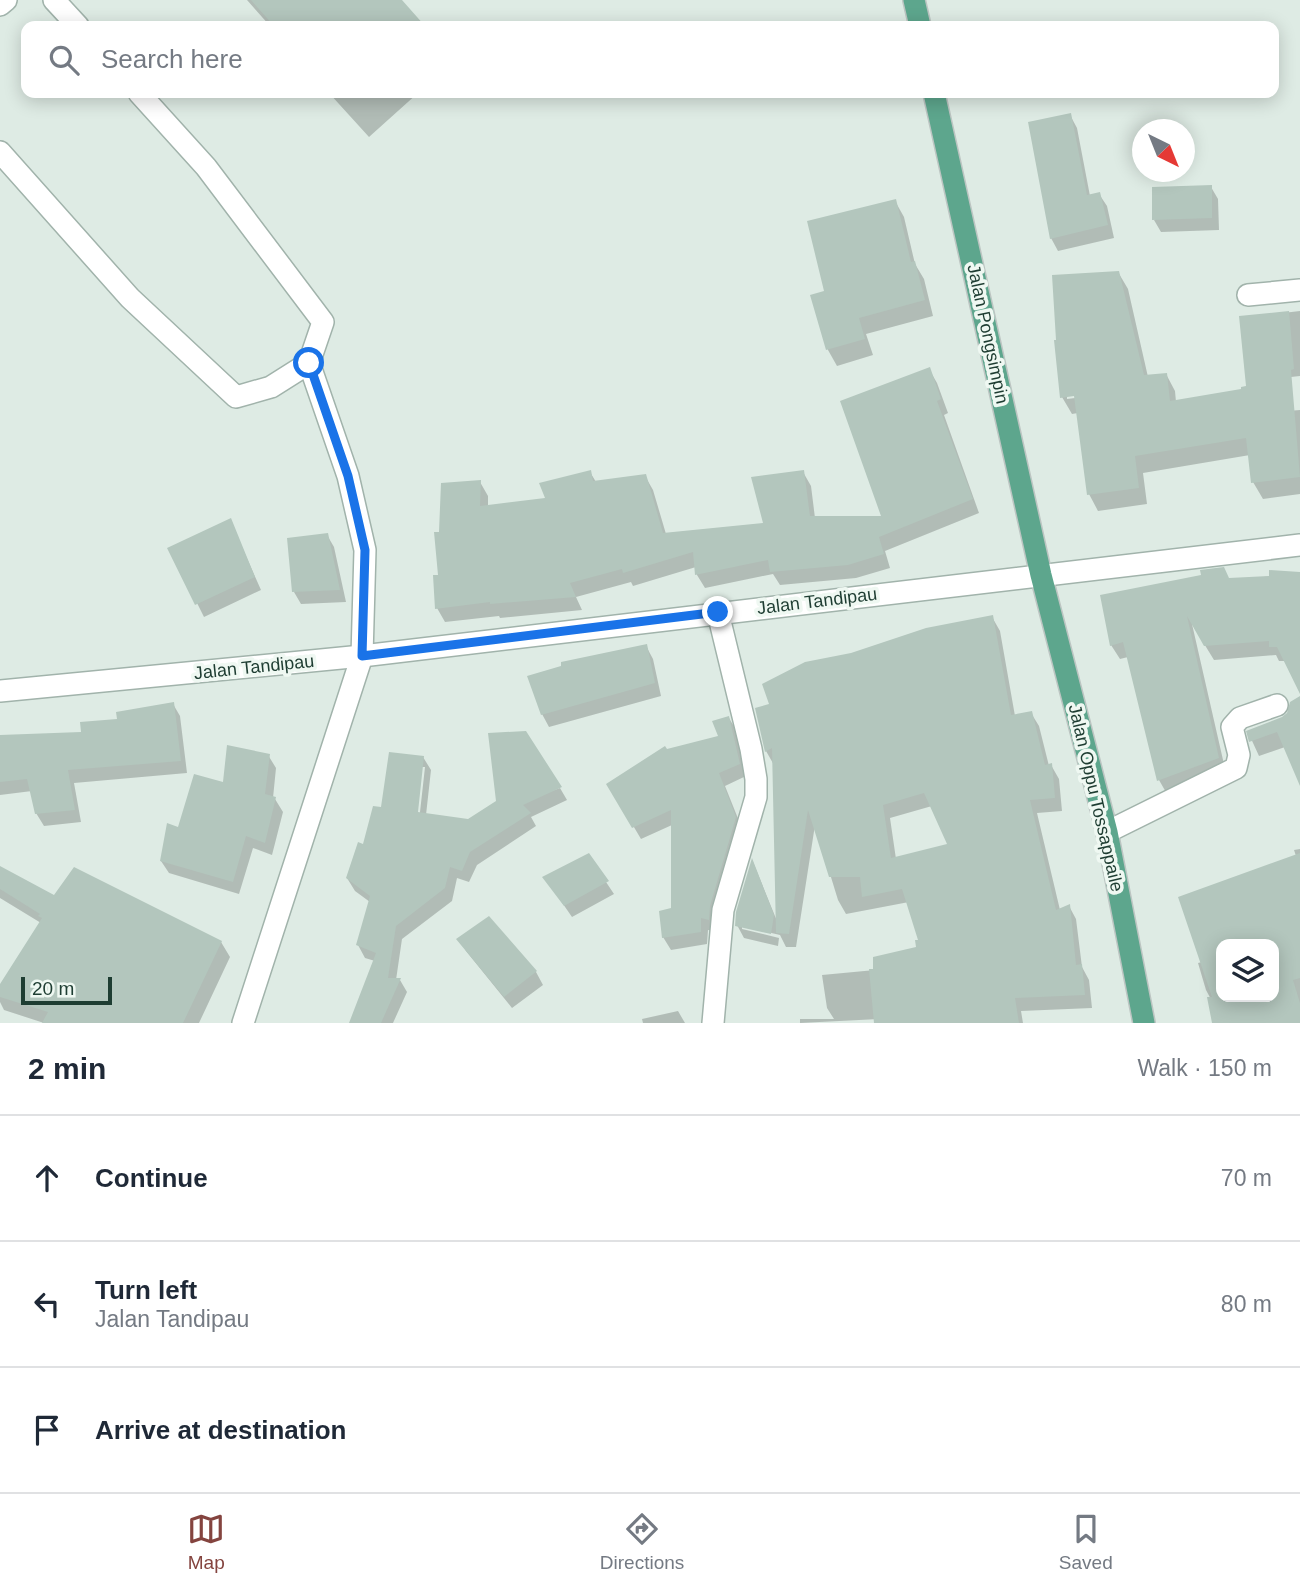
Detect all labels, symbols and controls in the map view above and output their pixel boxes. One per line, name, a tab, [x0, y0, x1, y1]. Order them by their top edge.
search box	[21, 21, 1279, 98]
icon: search	[45, 41, 83, 79]
text: Search here	[101, 44, 243, 74]
north arrow	[1132, 119, 1195, 182]
street label: Jalan Pongsimpin	[963, 262, 1013, 406]
route start	[293, 347, 324, 378]
street label: Jalan Tandipau	[756, 584, 878, 618]
route end	[702, 596, 733, 627]
street label: Jalan Tandipau	[193, 651, 315, 683]
street label: Jalan Oppu Tossappaile	[1065, 702, 1127, 894]
map controls	[1216, 939, 1279, 1002]
button: layers	[1216, 939, 1279, 1002]
scale bar	[21, 974, 112, 1006]
text: 20 m	[32, 978, 74, 999]
text: 2 min	[28, 1052, 106, 1085]
text: Walk · 150 m	[1137, 1055, 1272, 1081]
icon: ahead	[28, 1159, 66, 1197]
text: Continue	[95, 1163, 208, 1193]
text: 70 m	[1221, 1165, 1272, 1191]
text: Turn left	[95, 1275, 197, 1305]
icon: left	[28, 1285, 66, 1323]
text: 80 m	[1221, 1291, 1272, 1317]
text: Jalan Tandipau	[95, 1306, 249, 1332]
icon: arrive	[28, 1411, 66, 1449]
text: Arrive at destination	[95, 1415, 346, 1445]
tab: Map	[187, 1510, 225, 1574]
tab: Directions	[600, 1510, 684, 1574]
tab: Saved	[1059, 1510, 1113, 1574]

